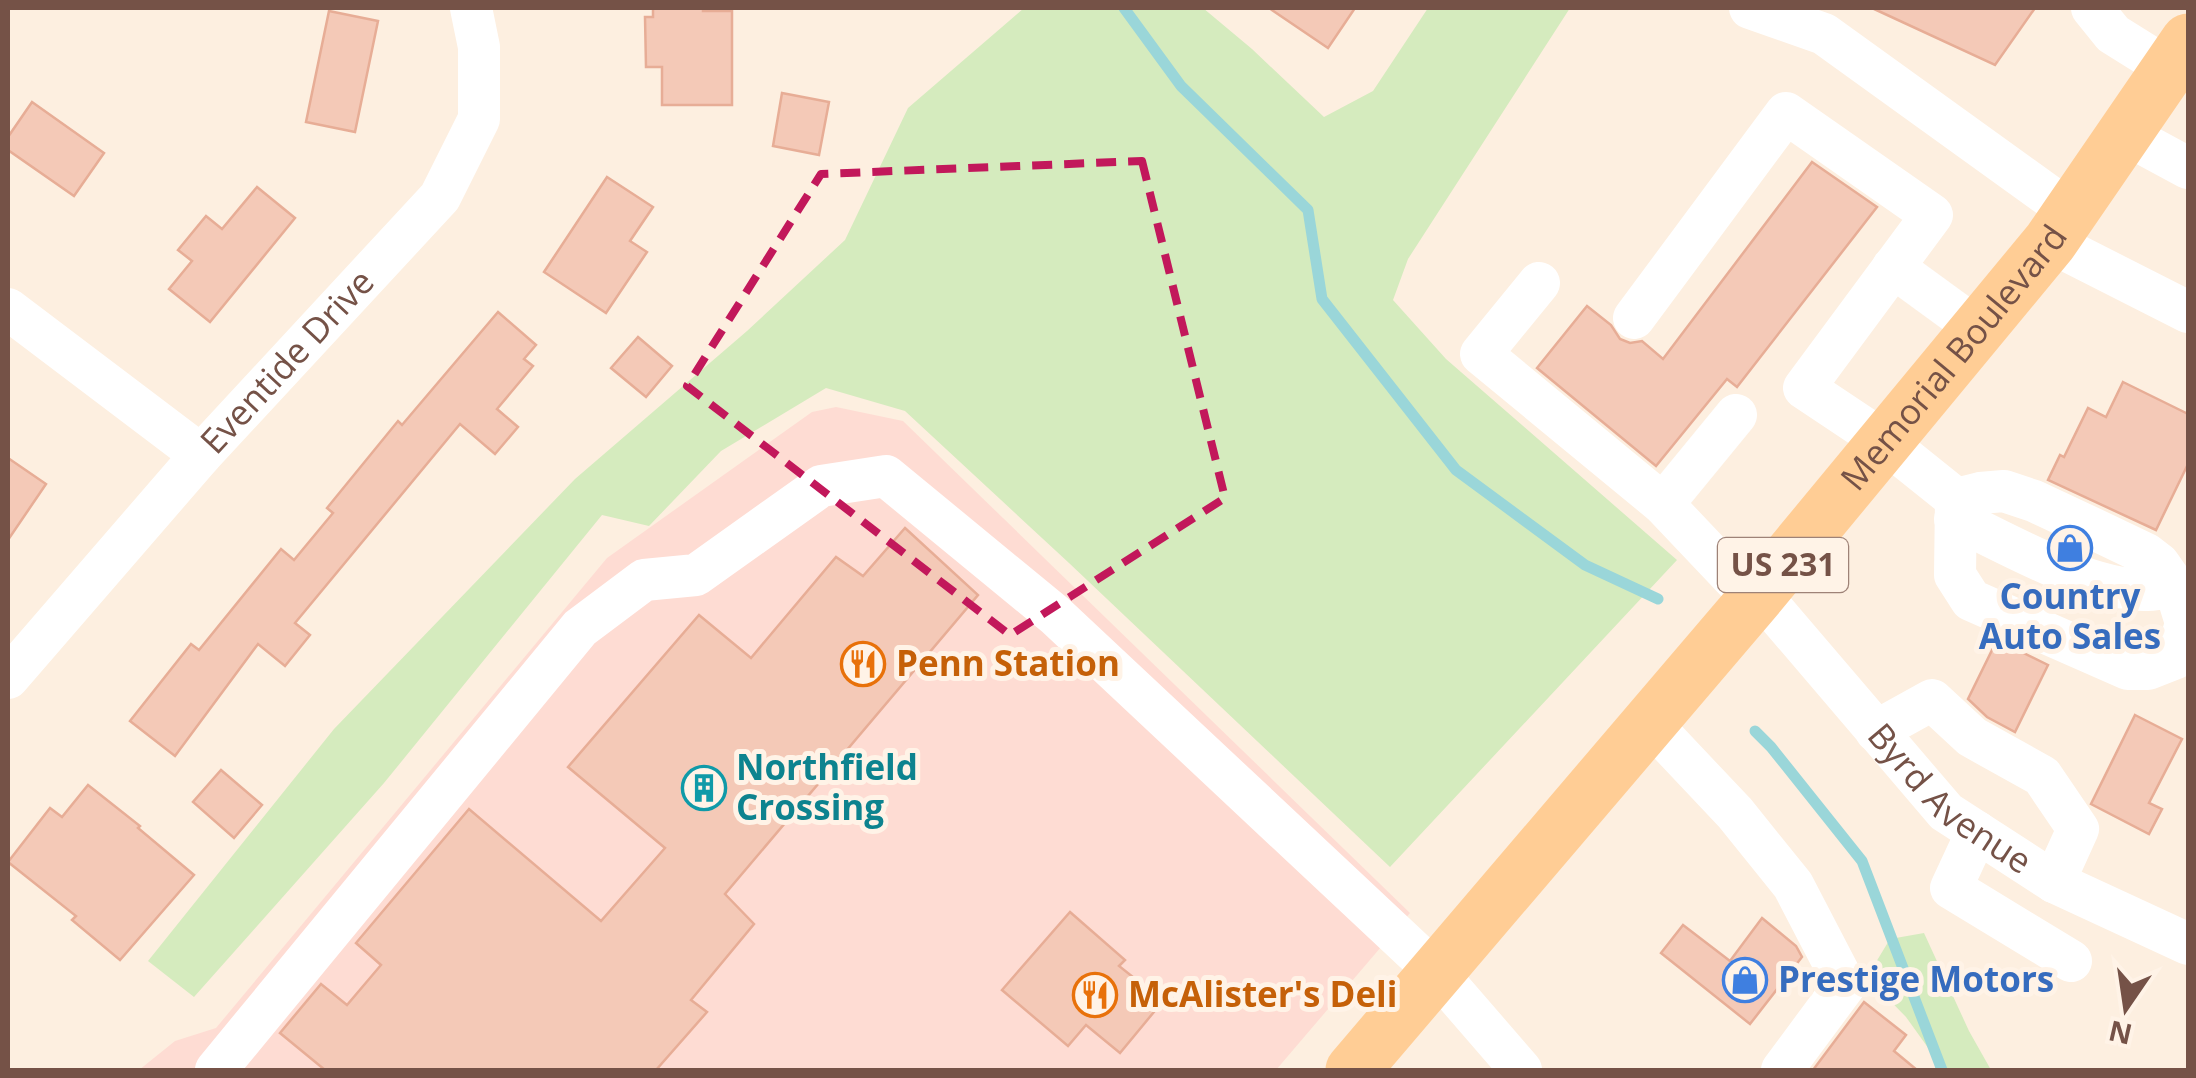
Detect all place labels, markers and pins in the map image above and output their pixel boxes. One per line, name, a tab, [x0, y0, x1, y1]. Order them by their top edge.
shop icon: Country Auto Sales	[2047, 525, 2093, 571]
place label: Country Auto Sales	[1979, 572, 2161, 659]
place label: Penn Station	[896, 639, 1120, 686]
restaurant icon: Penn Station	[840, 641, 886, 687]
place label: Northfield Crossing	[736, 743, 918, 830]
building icon: Northfield Crossing	[681, 765, 727, 811]
place label: Prestige Motors	[1778, 955, 2054, 1002]
shop icon: Prestige Motors	[1722, 957, 1768, 1003]
place label: McAlister's Deli	[1128, 970, 1397, 1017]
restaurant icon: McAlister's Deli	[1072, 972, 1118, 1018]

